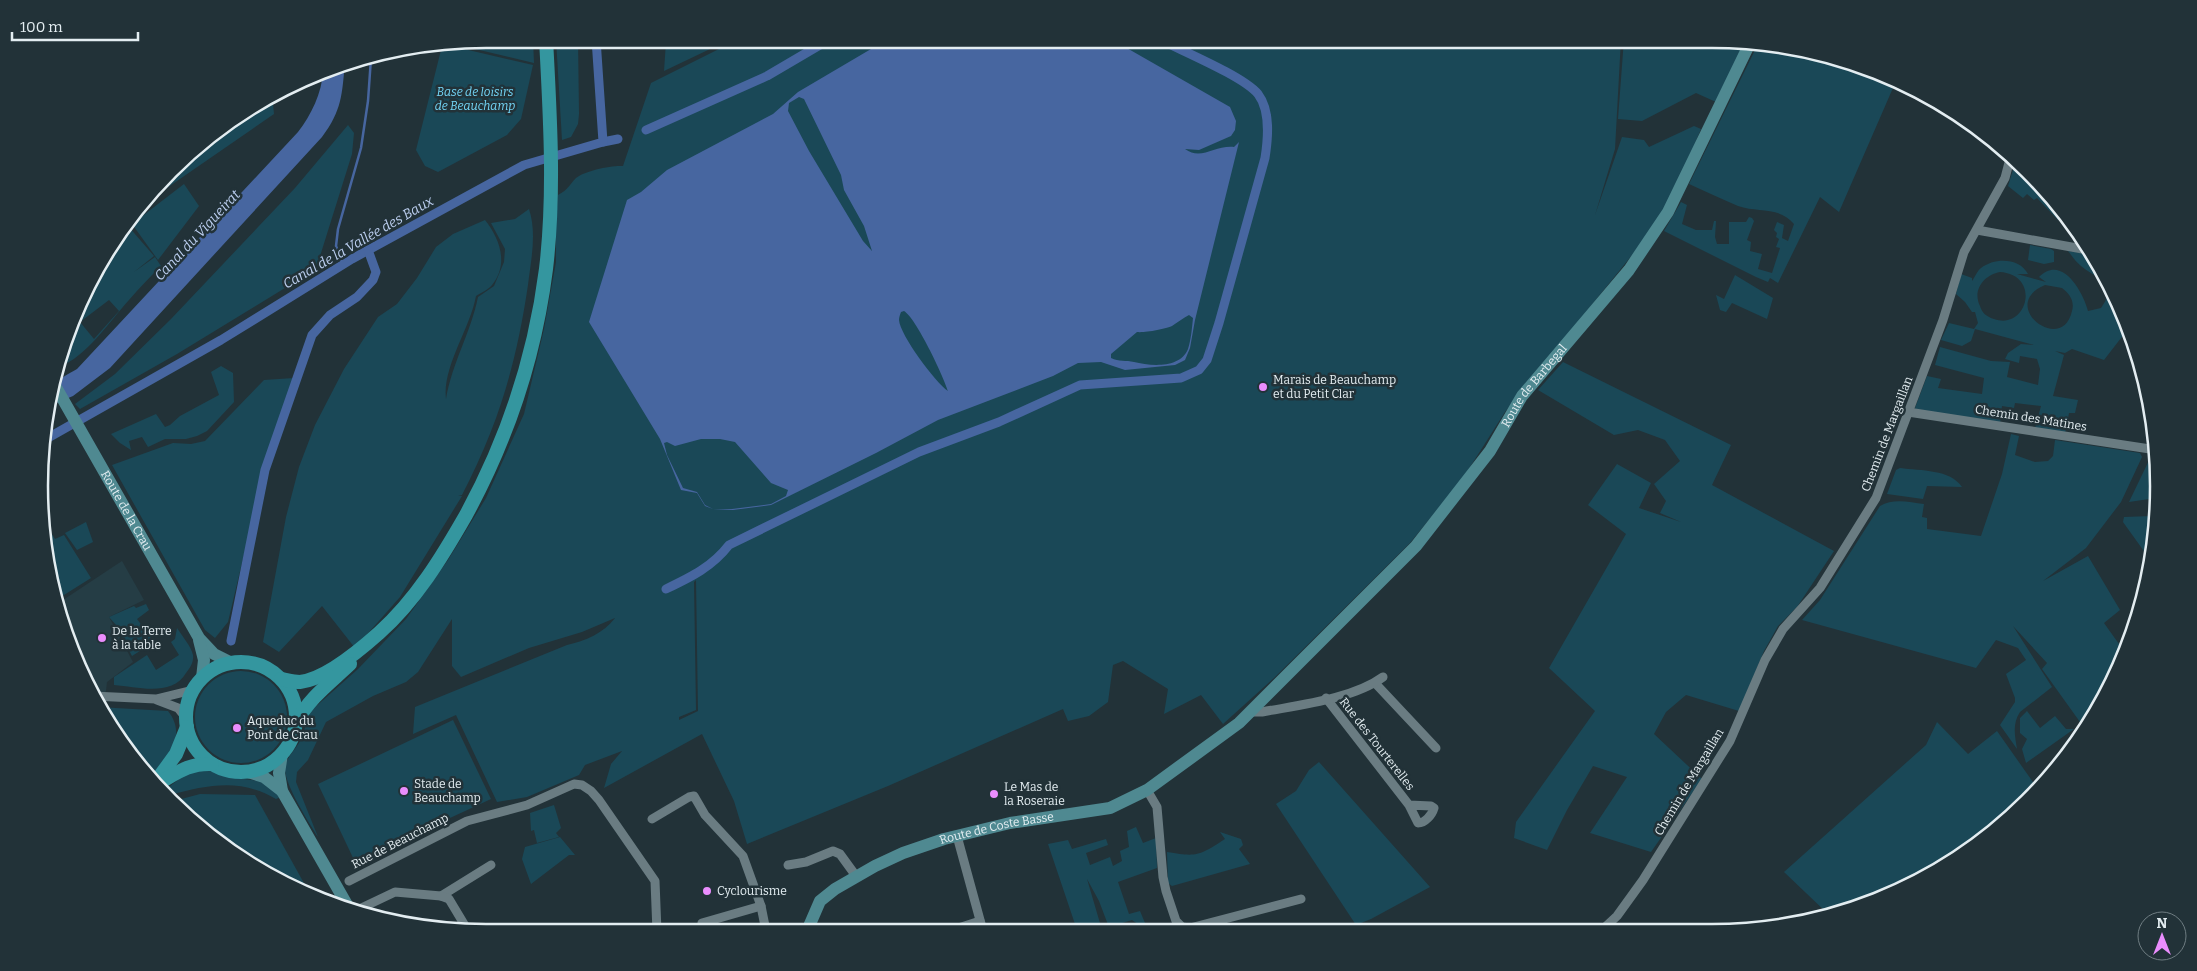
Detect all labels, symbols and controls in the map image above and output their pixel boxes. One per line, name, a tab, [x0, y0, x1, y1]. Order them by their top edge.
scale bar	[12, 10, 139, 42]
text: 100 m	[20, 18, 63, 36]
park label: Base de loisirs de Beauchamp	[435, 85, 515, 113]
water label: Canal du Vigueirat	[151, 186, 244, 284]
water label: Canal de la Vallée des Baux	[280, 192, 437, 292]
street label: Route de Barbegal	[1498, 341, 1570, 430]
place label: Marais de Beauchamp et du Petit Clar	[1273, 373, 1396, 401]
street label: Chemin de Margaillan	[1859, 374, 1916, 494]
marker: Marais de Beauchamp et du Petit Clar	[1257, 381, 1269, 393]
street label: Chemin des Matines	[1974, 402, 2088, 434]
street label: Route de la Crau	[98, 468, 155, 554]
place label: De la Terre à la table	[112, 624, 171, 652]
marker: De la Terre à la table	[96, 632, 108, 644]
street label: Rue des Tourterelles	[1337, 695, 1418, 793]
place label: Aqueduc du Pont de Crau	[247, 714, 318, 742]
marker: Aqueduc du Pont de Crau	[231, 722, 243, 734]
street label: Chemin de Margaillan	[1652, 726, 1727, 838]
place label: Stade de Beauchamp	[414, 777, 481, 805]
place label: Le Mas de la Roseraie	[1004, 780, 1065, 808]
marker: Stade de Beauchamp	[398, 785, 410, 797]
marker: Le Mas de la Roseraie	[988, 788, 1000, 800]
street label: Rue de Beauchamp	[349, 810, 451, 872]
street label: Route de Coste Basse	[937, 810, 1055, 847]
place label: Cyclourisme	[717, 884, 787, 898]
marker: Cyclourisme	[701, 885, 713, 897]
north arrow	[2137, 911, 2187, 961]
text: N	[2157, 915, 2168, 932]

